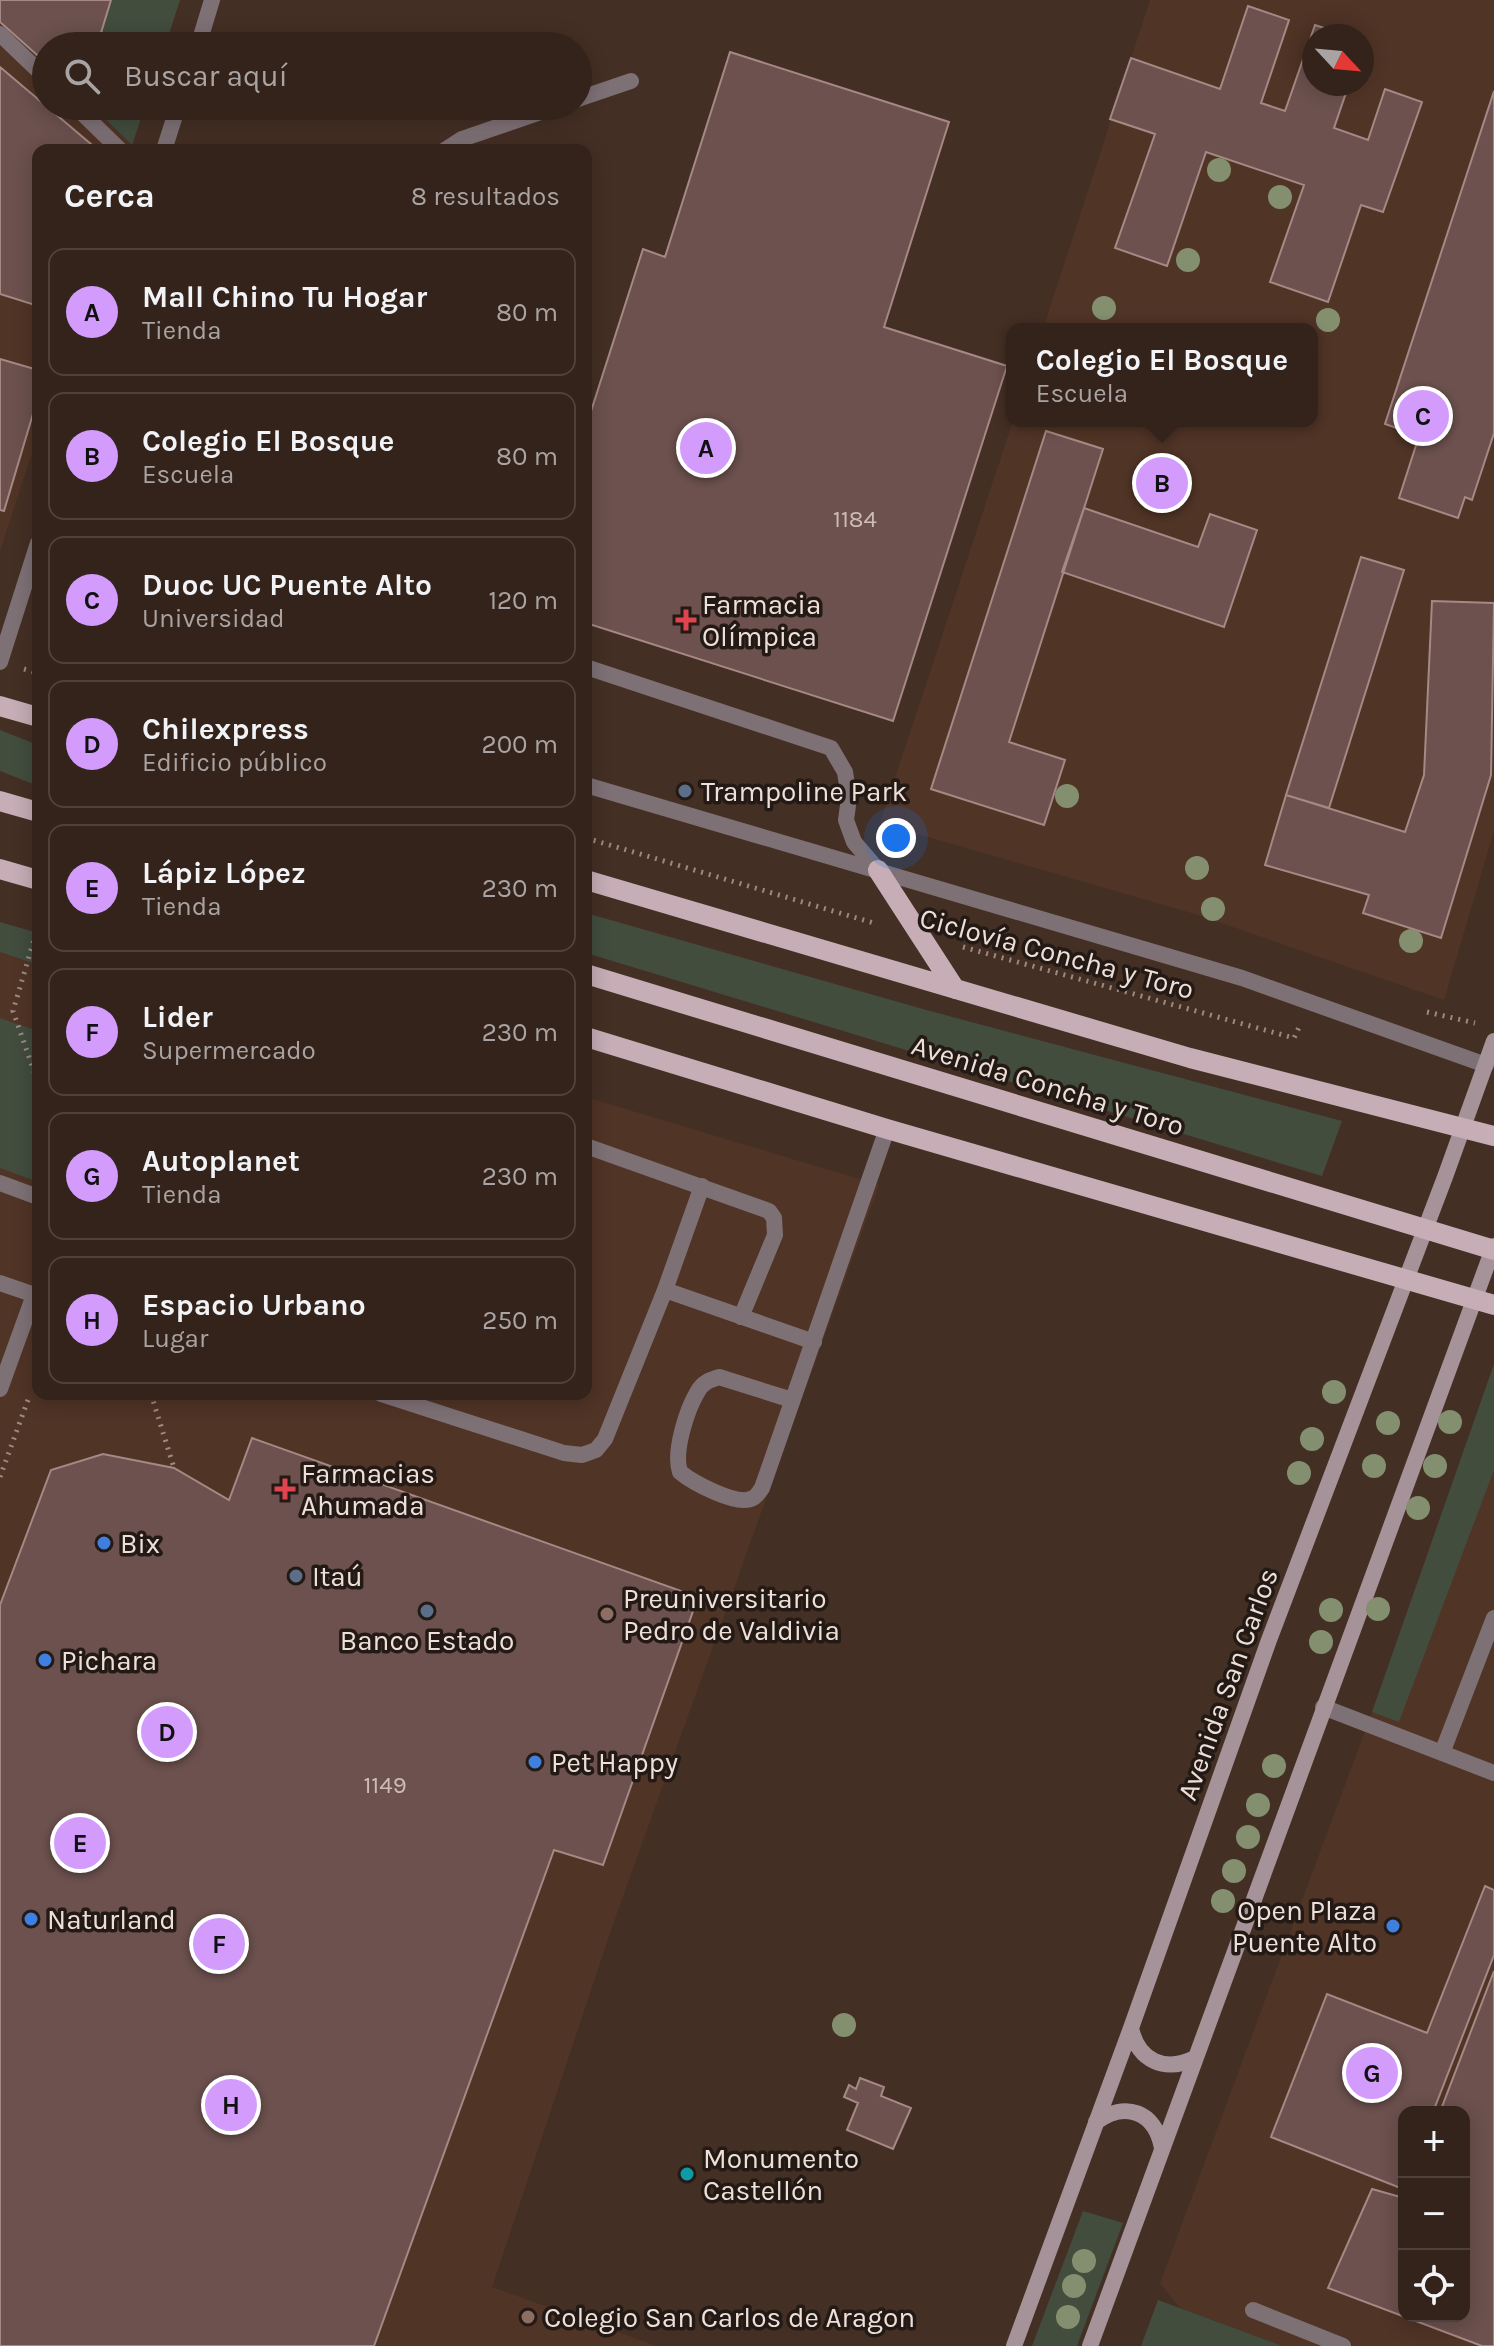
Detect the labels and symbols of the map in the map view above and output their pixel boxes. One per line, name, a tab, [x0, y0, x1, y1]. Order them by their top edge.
north arrow	[1302, 24, 1374, 96]
pin: C	[1397, 386, 1449, 446]
pin: A	[680, 418, 732, 478]
pin: B	[1136, 453, 1188, 513]
house number: 1184	[833, 505, 877, 533]
place label: Farmacia Olímpica	[702, 588, 821, 653]
marker: Farmacia Olímpica	[677, 611, 695, 629]
place label: Trampoline Park	[701, 775, 907, 808]
marker: Trampoline Park	[676, 782, 694, 800]
your location	[876, 818, 916, 858]
street label: Ciclovía Concha y Toro	[916, 901, 1198, 1006]
street label: Avenida Concha y Toro	[908, 1028, 1188, 1143]
place label: Farmacias Ahumada	[301, 1457, 435, 1522]
marker: Farmacias Ahumada	[276, 1480, 294, 1498]
place label: Bix	[120, 1527, 160, 1560]
marker: Bix	[95, 1534, 113, 1552]
place label: Itaú	[312, 1560, 363, 1593]
street label: Avenida San Carlos	[1170, 1564, 1285, 1805]
marker: Itaú	[287, 1567, 305, 1585]
place label: Preuniversitario Pedro de Valdivia	[623, 1582, 840, 1647]
marker: Banco Estado	[418, 1602, 436, 1620]
marker: Preuniversitario Pedro de Valdivia	[598, 1605, 616, 1623]
place label: Banco Estado	[340, 1624, 514, 1657]
place label: Pichara	[61, 1644, 157, 1677]
marker: Pichara	[36, 1651, 54, 1669]
pin: D	[141, 1702, 193, 1762]
place label: Pet Happy	[551, 1746, 678, 1779]
marker: Pet Happy	[526, 1753, 544, 1771]
house number: 1149	[363, 1771, 407, 1799]
pin: E	[54, 1813, 106, 1873]
place label: Open Plaza Puente Alto	[1232, 1894, 1377, 1959]
place label: Naturland	[47, 1903, 176, 1936]
marker: Naturland	[22, 1910, 40, 1928]
pin: F	[193, 1914, 245, 1974]
marker: Open Plaza Puente Alto	[1384, 1917, 1402, 1935]
pin: G	[1346, 2043, 1398, 2103]
pin: H	[205, 2075, 257, 2135]
place label: Monumento Castellón	[703, 2142, 859, 2207]
marker: Monumento Castellón	[678, 2165, 696, 2183]
place label: Colegio San Carlos de Aragon	[544, 2301, 915, 2334]
marker: Colegio San Carlos de Aragon	[519, 2308, 537, 2326]

